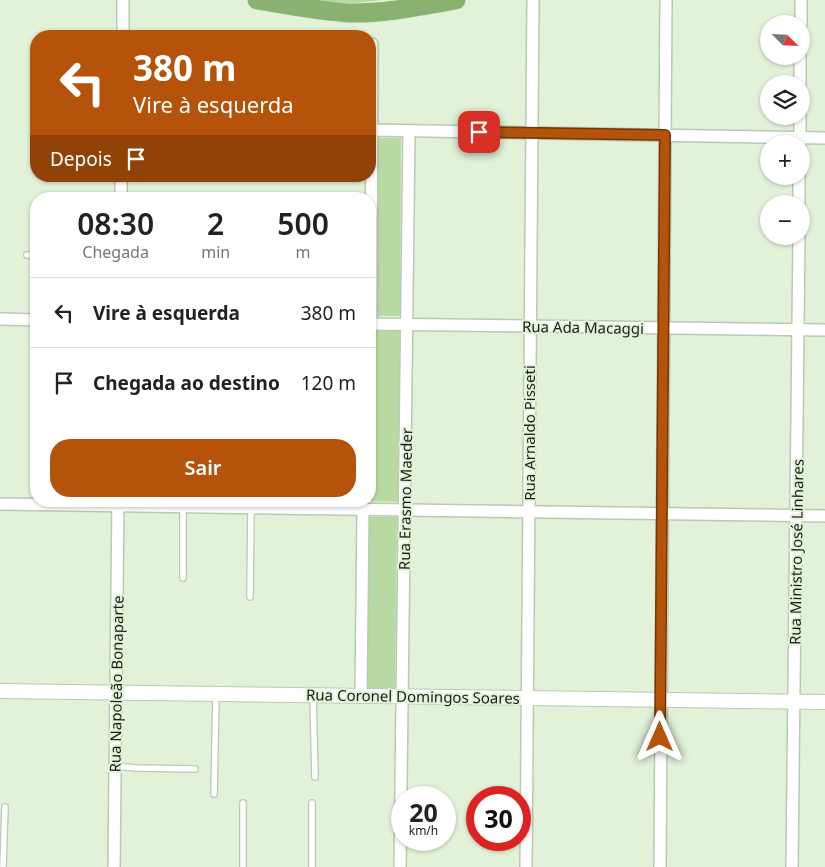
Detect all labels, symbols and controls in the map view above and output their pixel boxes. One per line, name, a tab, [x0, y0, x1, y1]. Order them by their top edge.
north arrow	[760, 15, 810, 65]
map controls	[760, 15, 810, 245]
text: 380 m	[133, 44, 236, 91]
icon: left	[50, 50, 115, 115]
button: layers	[760, 75, 810, 125]
text: Vire à esquerda	[133, 89, 294, 119]
pin	[458, 111, 500, 153]
icon: arrive	[465, 118, 493, 146]
button: +	[760, 135, 810, 185]
icon: arrive	[122, 145, 150, 173]
text: Depois	[50, 146, 112, 172]
button: −	[760, 195, 810, 245]
text: 08:30	[77, 203, 154, 244]
text: 2	[207, 203, 224, 244]
text: 500	[277, 203, 329, 244]
text: Chegada	[82, 241, 149, 263]
text: min	[201, 241, 230, 263]
text: m	[296, 241, 311, 263]
icon: left	[50, 299, 78, 327]
text: Vire à esquerda	[93, 300, 240, 326]
text: 380 m	[301, 300, 356, 326]
street label: Rua Ada Macaggi	[522, 316, 644, 338]
street label: Rua Arnaldo Pisseti	[519, 365, 539, 501]
icon: arrive	[50, 369, 78, 397]
text: Chegada ao destino	[93, 370, 280, 396]
text: 120 m	[301, 370, 356, 396]
street label: Rua Erasmo Maeder	[394, 428, 416, 570]
button: Sair	[50, 439, 356, 497]
street label: Rua Ministro José Linhares	[784, 459, 808, 645]
street label: Rua Napoleão Bonaparte	[104, 595, 128, 773]
street label: Rua Coronel Domingos Soares	[306, 684, 520, 708]
position arrow	[633, 710, 685, 762]
speed limit sign: 30	[466, 786, 531, 851]
text: 20	[409, 795, 438, 829]
text: km/h	[409, 822, 438, 839]

